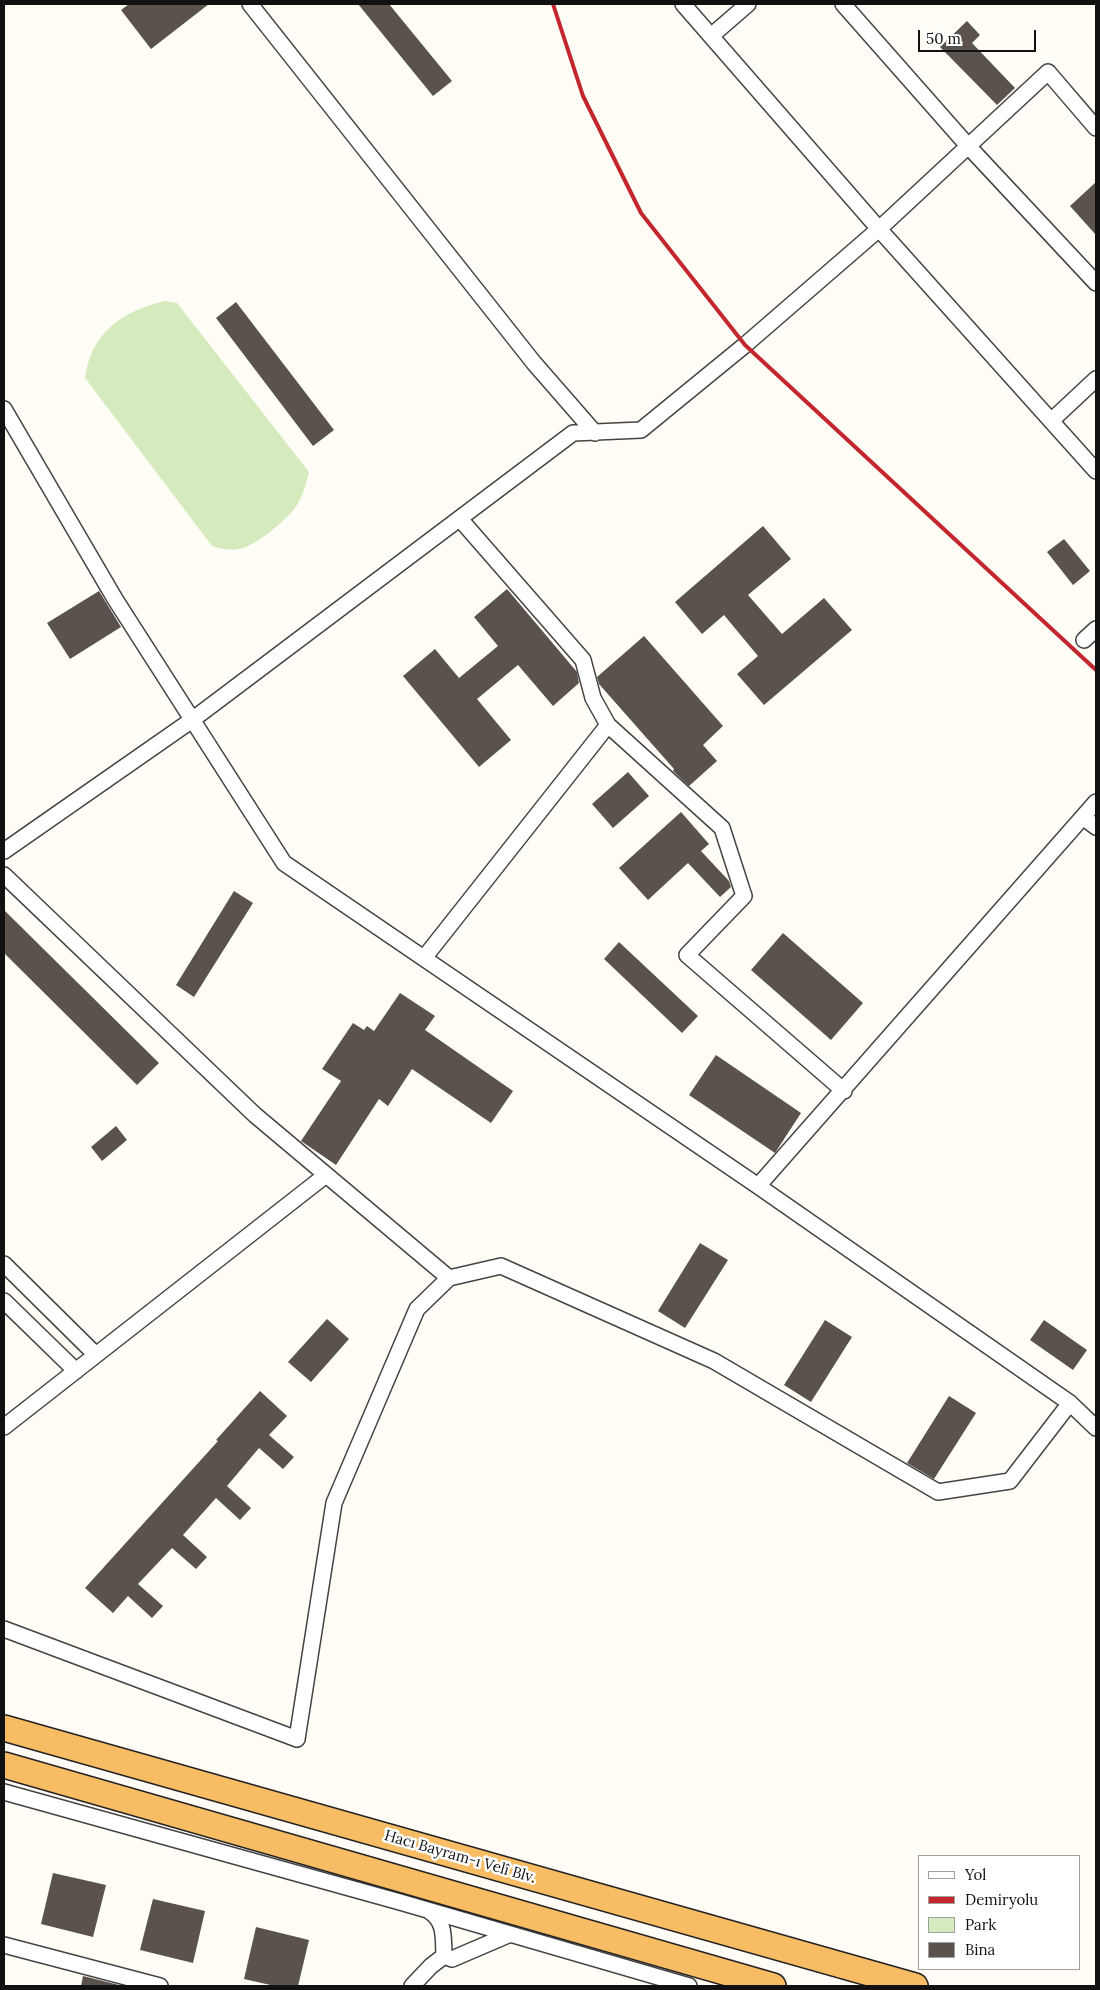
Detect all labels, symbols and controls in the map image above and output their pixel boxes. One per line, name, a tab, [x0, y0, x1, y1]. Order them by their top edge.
scale bar	[920, 20, 1038, 52]
text: 50 m	[926, 29, 961, 48]
street label: Hacı Bayram-ı Velî Blv.	[382, 1827, 538, 1887]
legend	[918, 1855, 1080, 1970]
text: Yol	[965, 1865, 986, 1884]
text: Demiryolu	[965, 1890, 1038, 1909]
text: Park	[965, 1915, 996, 1934]
text: Bina	[965, 1940, 995, 1959]

